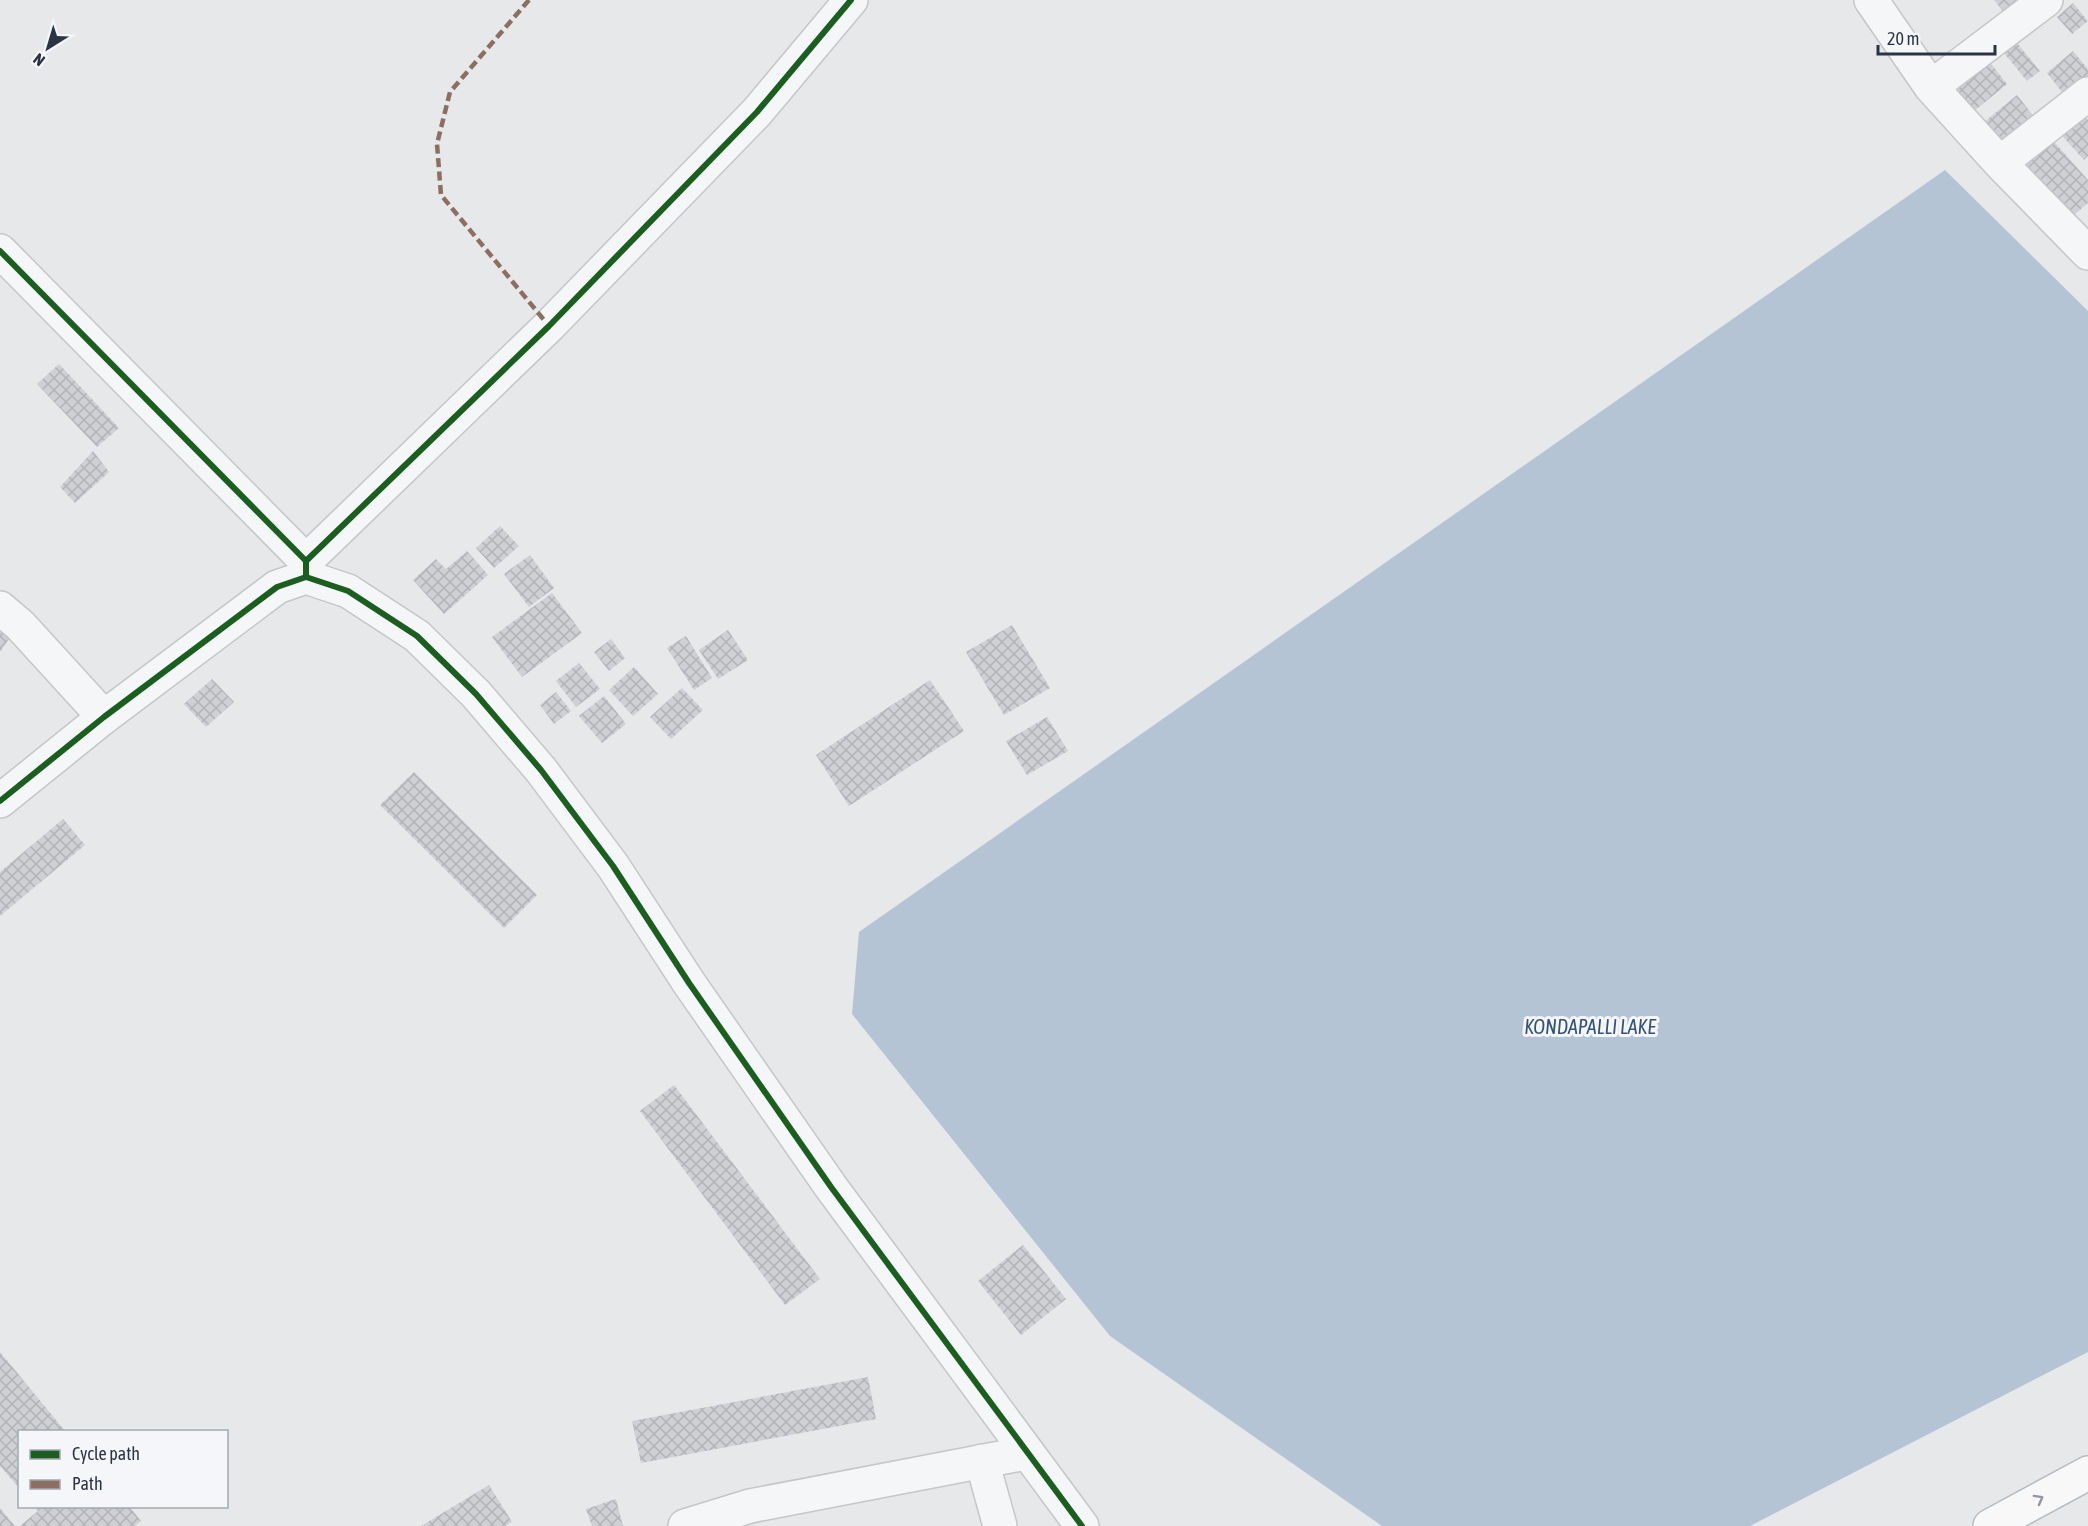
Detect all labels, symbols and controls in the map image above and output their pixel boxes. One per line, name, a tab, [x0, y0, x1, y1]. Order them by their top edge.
north arrow	[18, 18, 78, 78]
scale bar	[1878, 18, 1995, 56]
text: 20 m	[1887, 28, 1919, 49]
text: N	[30, 50, 48, 70]
water label: KONDAPALLI LAKE	[1524, 1015, 1657, 1038]
legend	[18, 1430, 228, 1508]
text: Cycle path	[72, 1443, 140, 1464]
text: Path	[72, 1473, 103, 1494]
one-way arrow	[2033, 1495, 2043, 1506]

